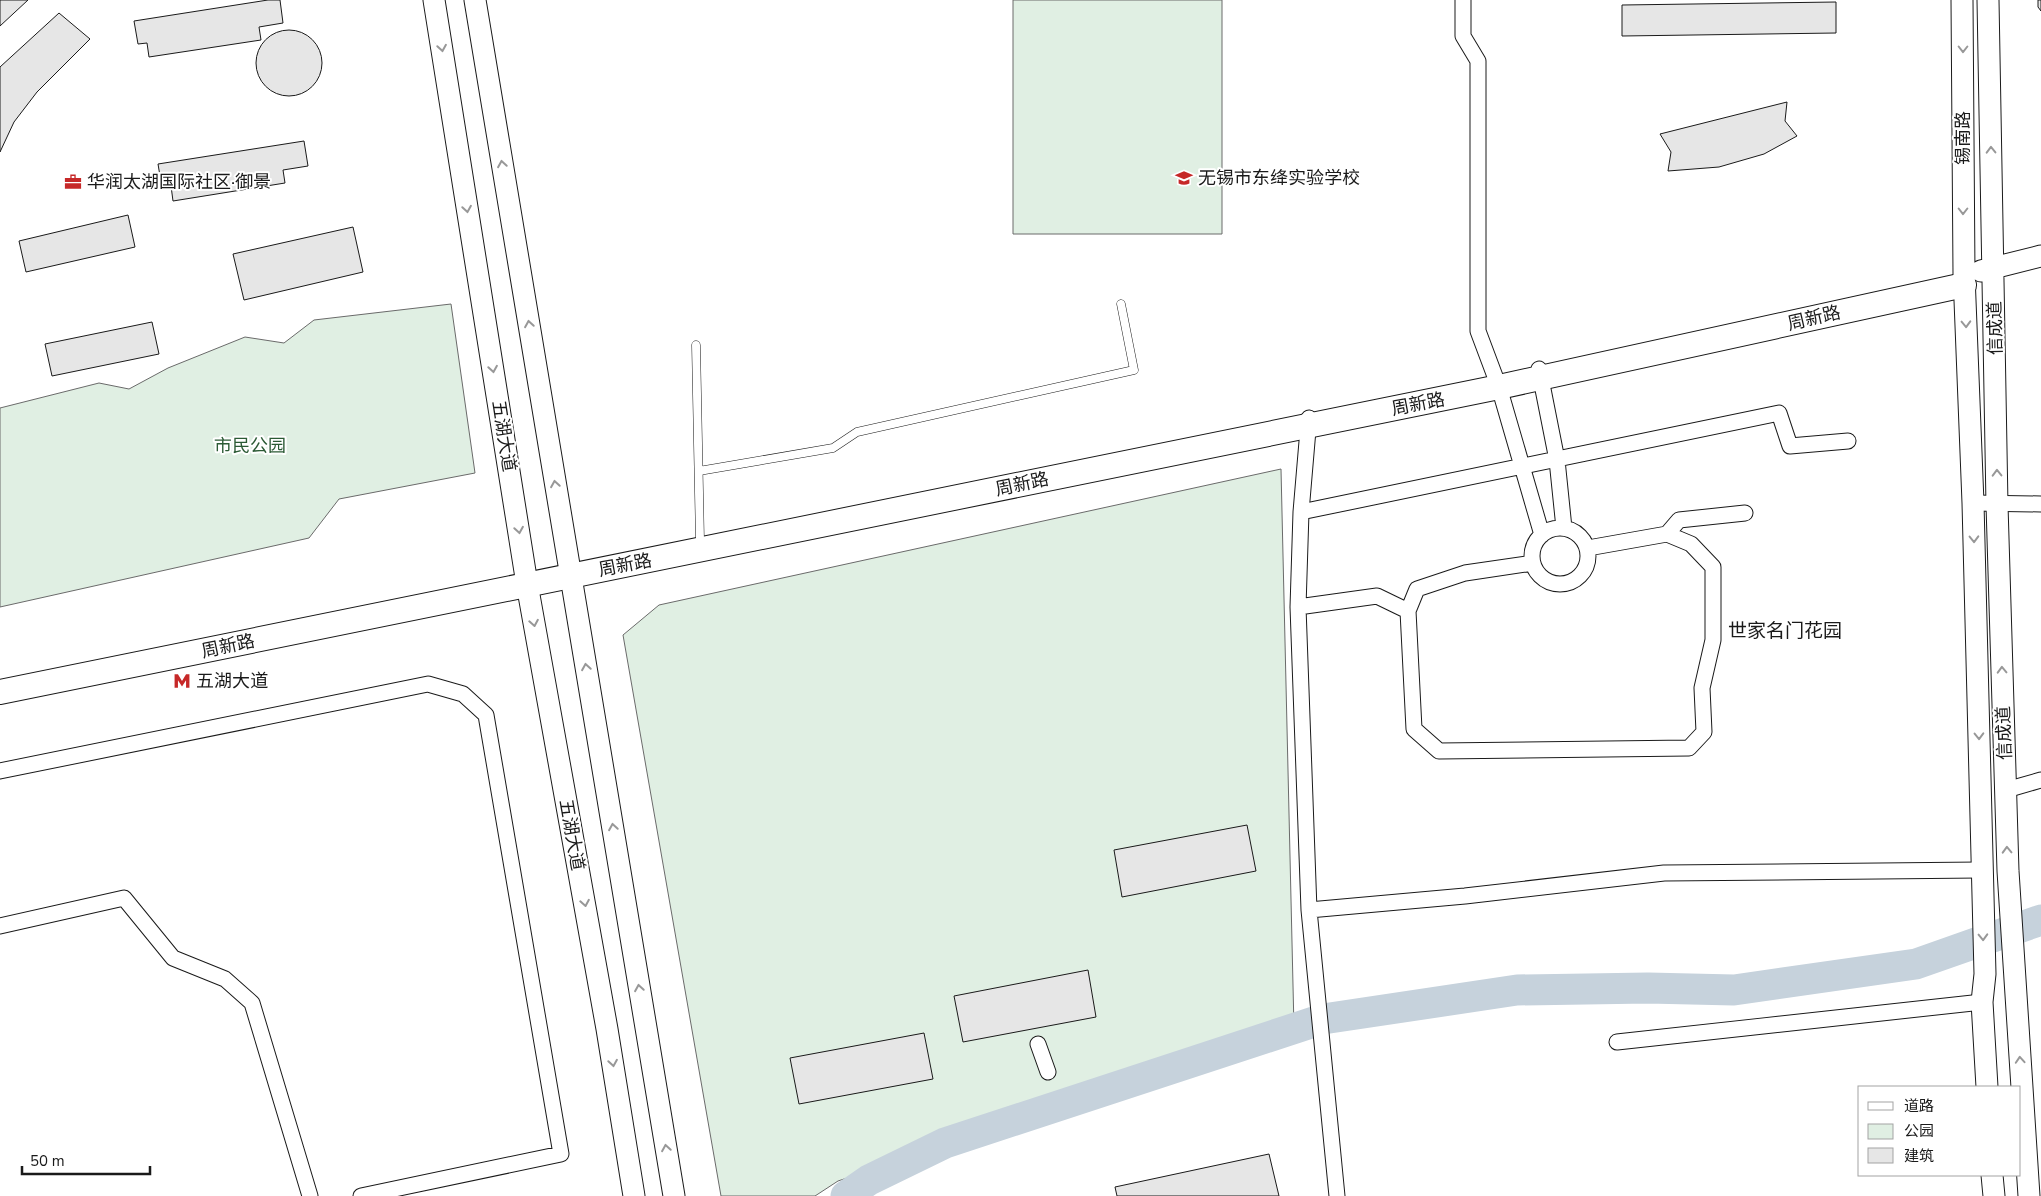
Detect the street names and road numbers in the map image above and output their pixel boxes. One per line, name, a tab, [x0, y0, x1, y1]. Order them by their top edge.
street label: 锡南路	[1951, 111, 1975, 165]
street label: 周新路	[1785, 300, 1843, 336]
street label: 信成道	[1983, 301, 2007, 355]
street label: 周新路	[1389, 387, 1447, 421]
street label: 五湖大道	[487, 399, 521, 473]
street label: 周新路	[993, 467, 1051, 501]
street label: 周新路	[596, 548, 654, 582]
street label: 周新路	[199, 629, 257, 663]
street label: 信成道	[1991, 706, 2017, 760]
street label: 五湖大道	[554, 797, 590, 873]

